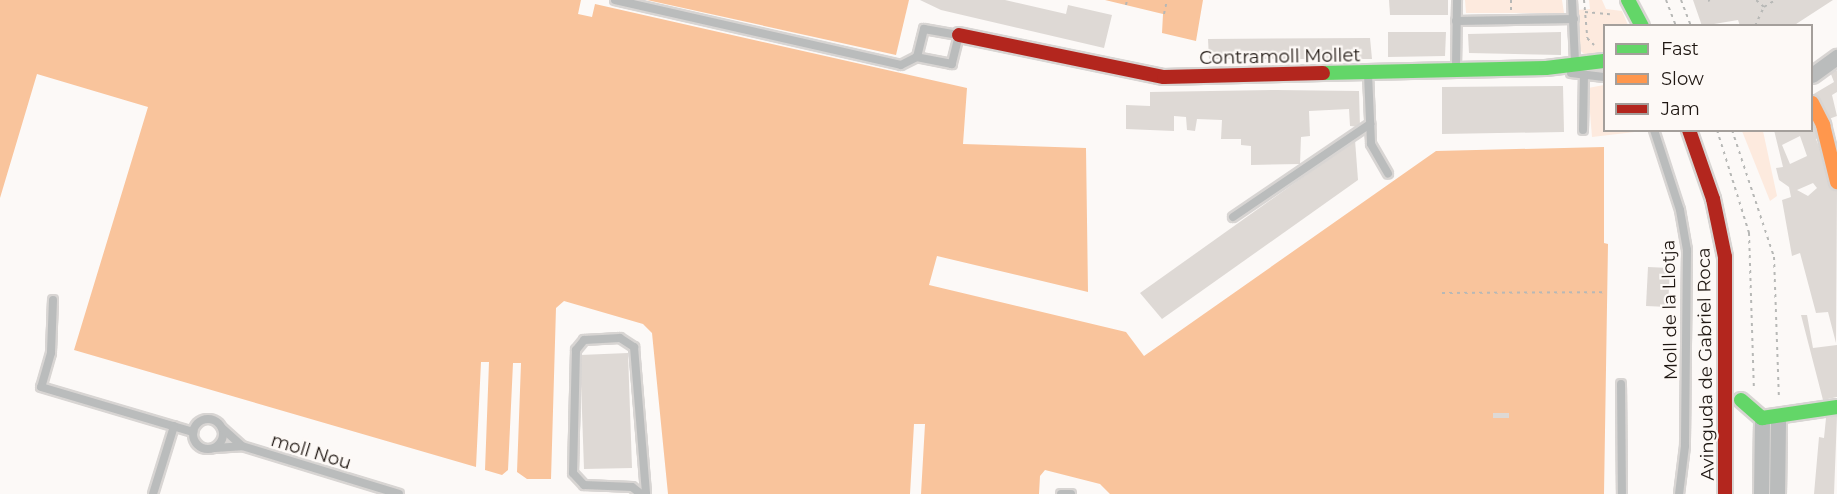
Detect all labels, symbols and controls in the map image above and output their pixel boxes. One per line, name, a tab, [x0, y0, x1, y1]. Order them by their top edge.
legend	[1603, 24, 1813, 132]
text: Fast	[1661, 38, 1699, 60]
street label: Contramoll Mollet	[1199, 45, 1361, 69]
text: Slow	[1661, 68, 1704, 90]
text: Jam	[1661, 98, 1700, 120]
street label: Moll de la Llotja	[1658, 240, 1682, 380]
street label: Avinguda de Gabriel Roca	[1693, 247, 1719, 481]
street label: moll Nou	[268, 430, 354, 474]

